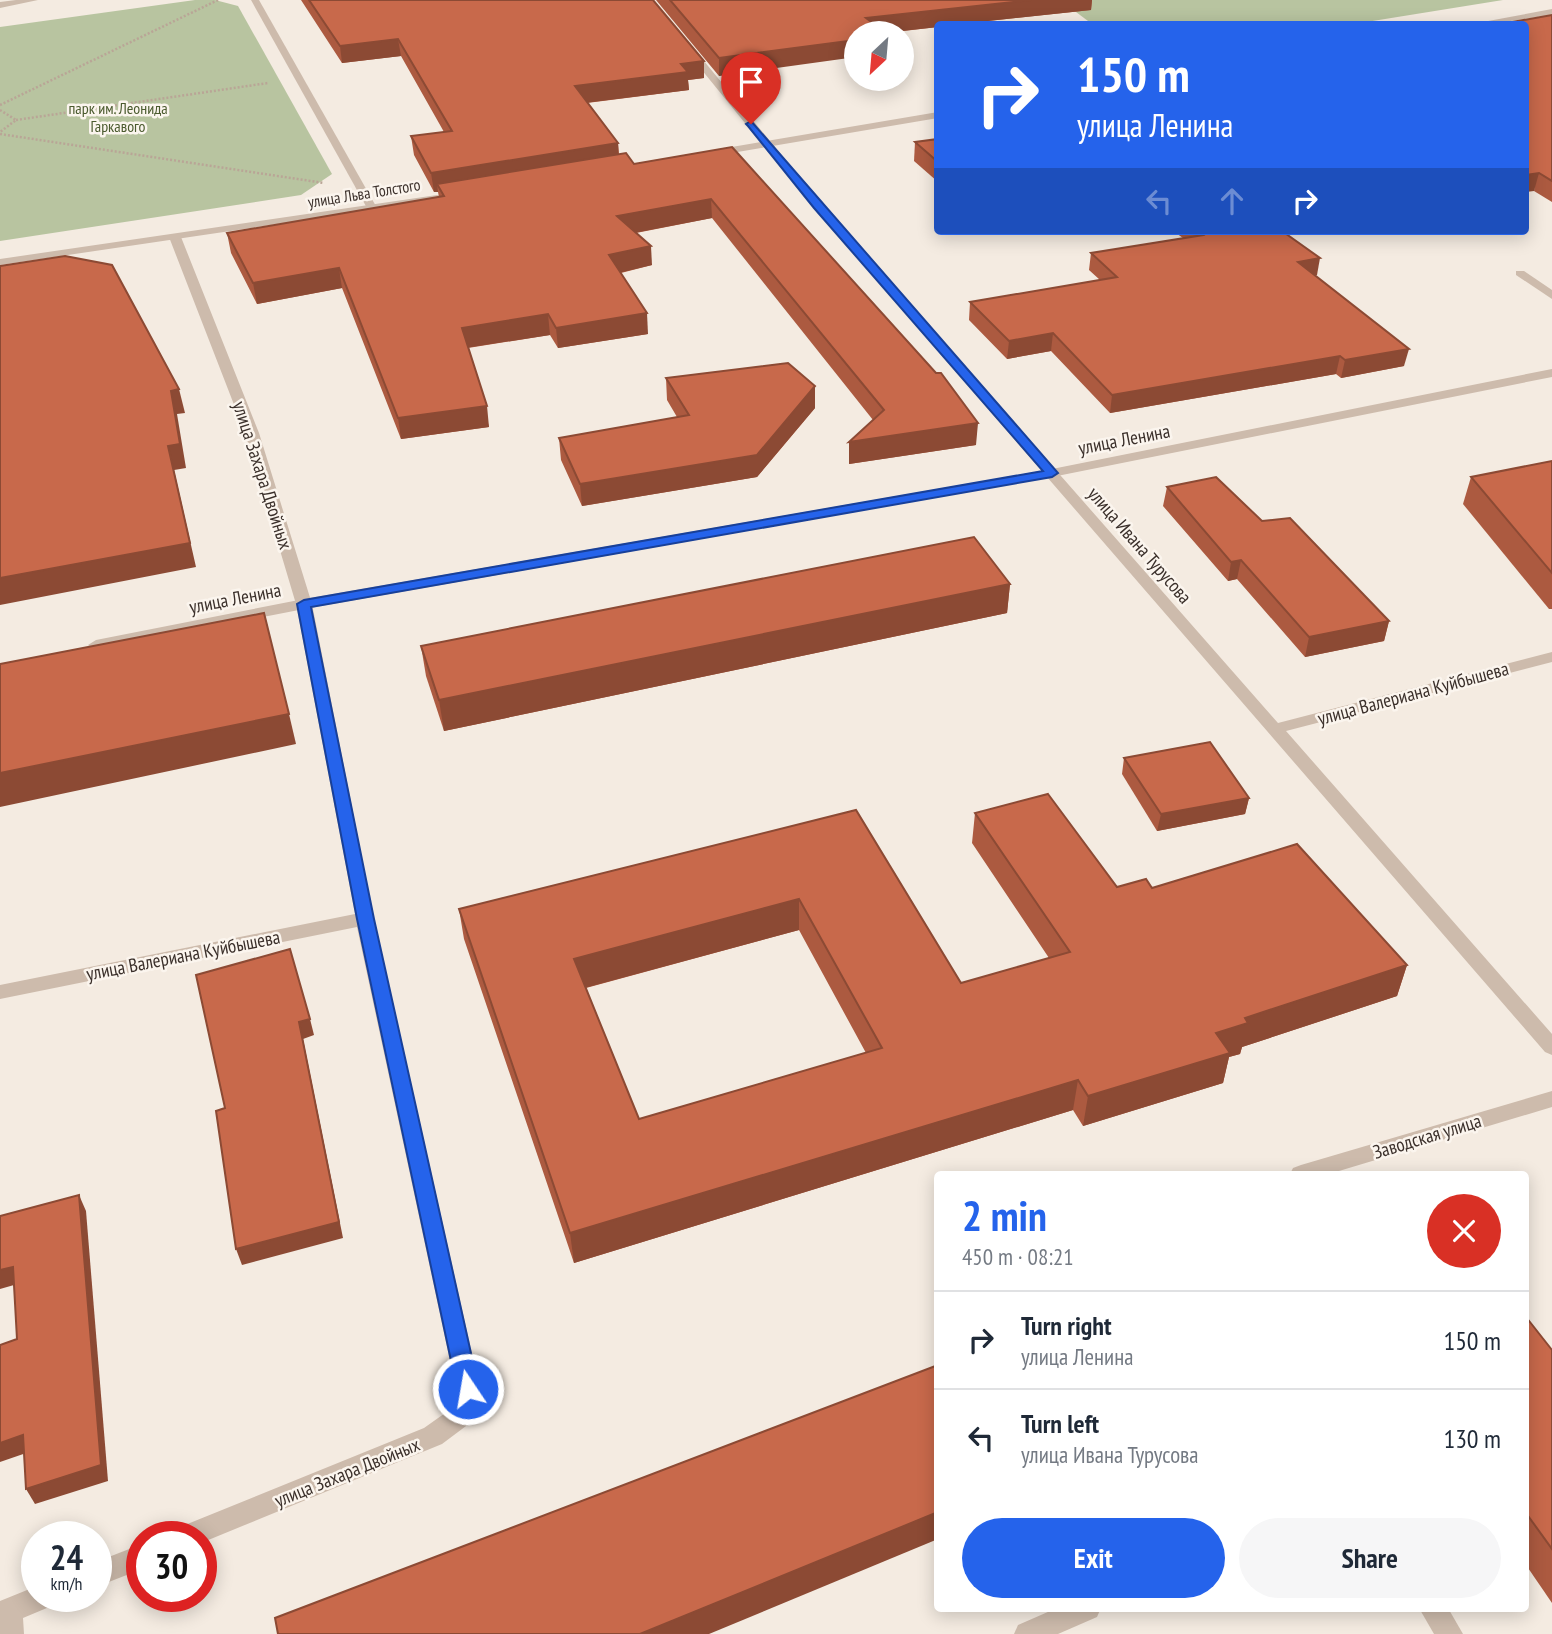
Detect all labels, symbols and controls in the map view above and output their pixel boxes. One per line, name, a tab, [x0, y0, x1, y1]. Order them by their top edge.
north arrow	[844, 21, 914, 91]
map controls	[844, 21, 914, 91]
text: 150 m	[1077, 42, 1190, 106]
icon: right	[962, 49, 1053, 140]
pin	[721, 52, 781, 124]
icon: arrive	[732, 63, 770, 101]
park label: парк им. Леонида Гаркавого	[68, 98, 168, 136]
text: улица Ленина	[1077, 104, 1233, 146]
street label: улица Льва Толстого	[306, 174, 422, 212]
icon: left	[1140, 182, 1178, 220]
icon: ahead	[1213, 182, 1251, 220]
icon: right	[1286, 182, 1324, 220]
street label: улица Захара Двойных	[228, 398, 298, 552]
street label: улица Ленина	[1076, 418, 1172, 460]
street label: улица Ивана Турусова	[1083, 482, 1197, 608]
street label: улица Ленина	[187, 577, 283, 619]
street label: улица Валериана Куйбышева	[1315, 656, 1511, 730]
street label: улица Валериана Куйбышева	[84, 924, 282, 986]
street label: Заводская улица	[1370, 1108, 1484, 1164]
text: 2 min	[962, 1188, 1047, 1243]
button: close	[1427, 1194, 1501, 1268]
text: 450 m · 08:21	[962, 1242, 1074, 1271]
text: Turn right	[1021, 1309, 1112, 1342]
icon: right	[962, 1321, 1000, 1359]
text: 150 m	[1443, 1324, 1501, 1357]
text: улица Ленина	[1021, 1342, 1133, 1371]
position arrow	[431, 1352, 505, 1426]
text: Turn left	[1021, 1407, 1099, 1440]
icon: left	[962, 1419, 1000, 1457]
text: 130 m	[1443, 1422, 1501, 1455]
street label: улица Захара Двойных	[271, 1432, 423, 1512]
text: улица Ивана Турусова	[1021, 1440, 1199, 1469]
button: Exit	[962, 1518, 1225, 1598]
button: Share	[1239, 1518, 1501, 1598]
speed limit sign: 30	[126, 1521, 217, 1612]
text: 24	[50, 1534, 83, 1580]
text: km/h	[51, 1572, 82, 1595]

